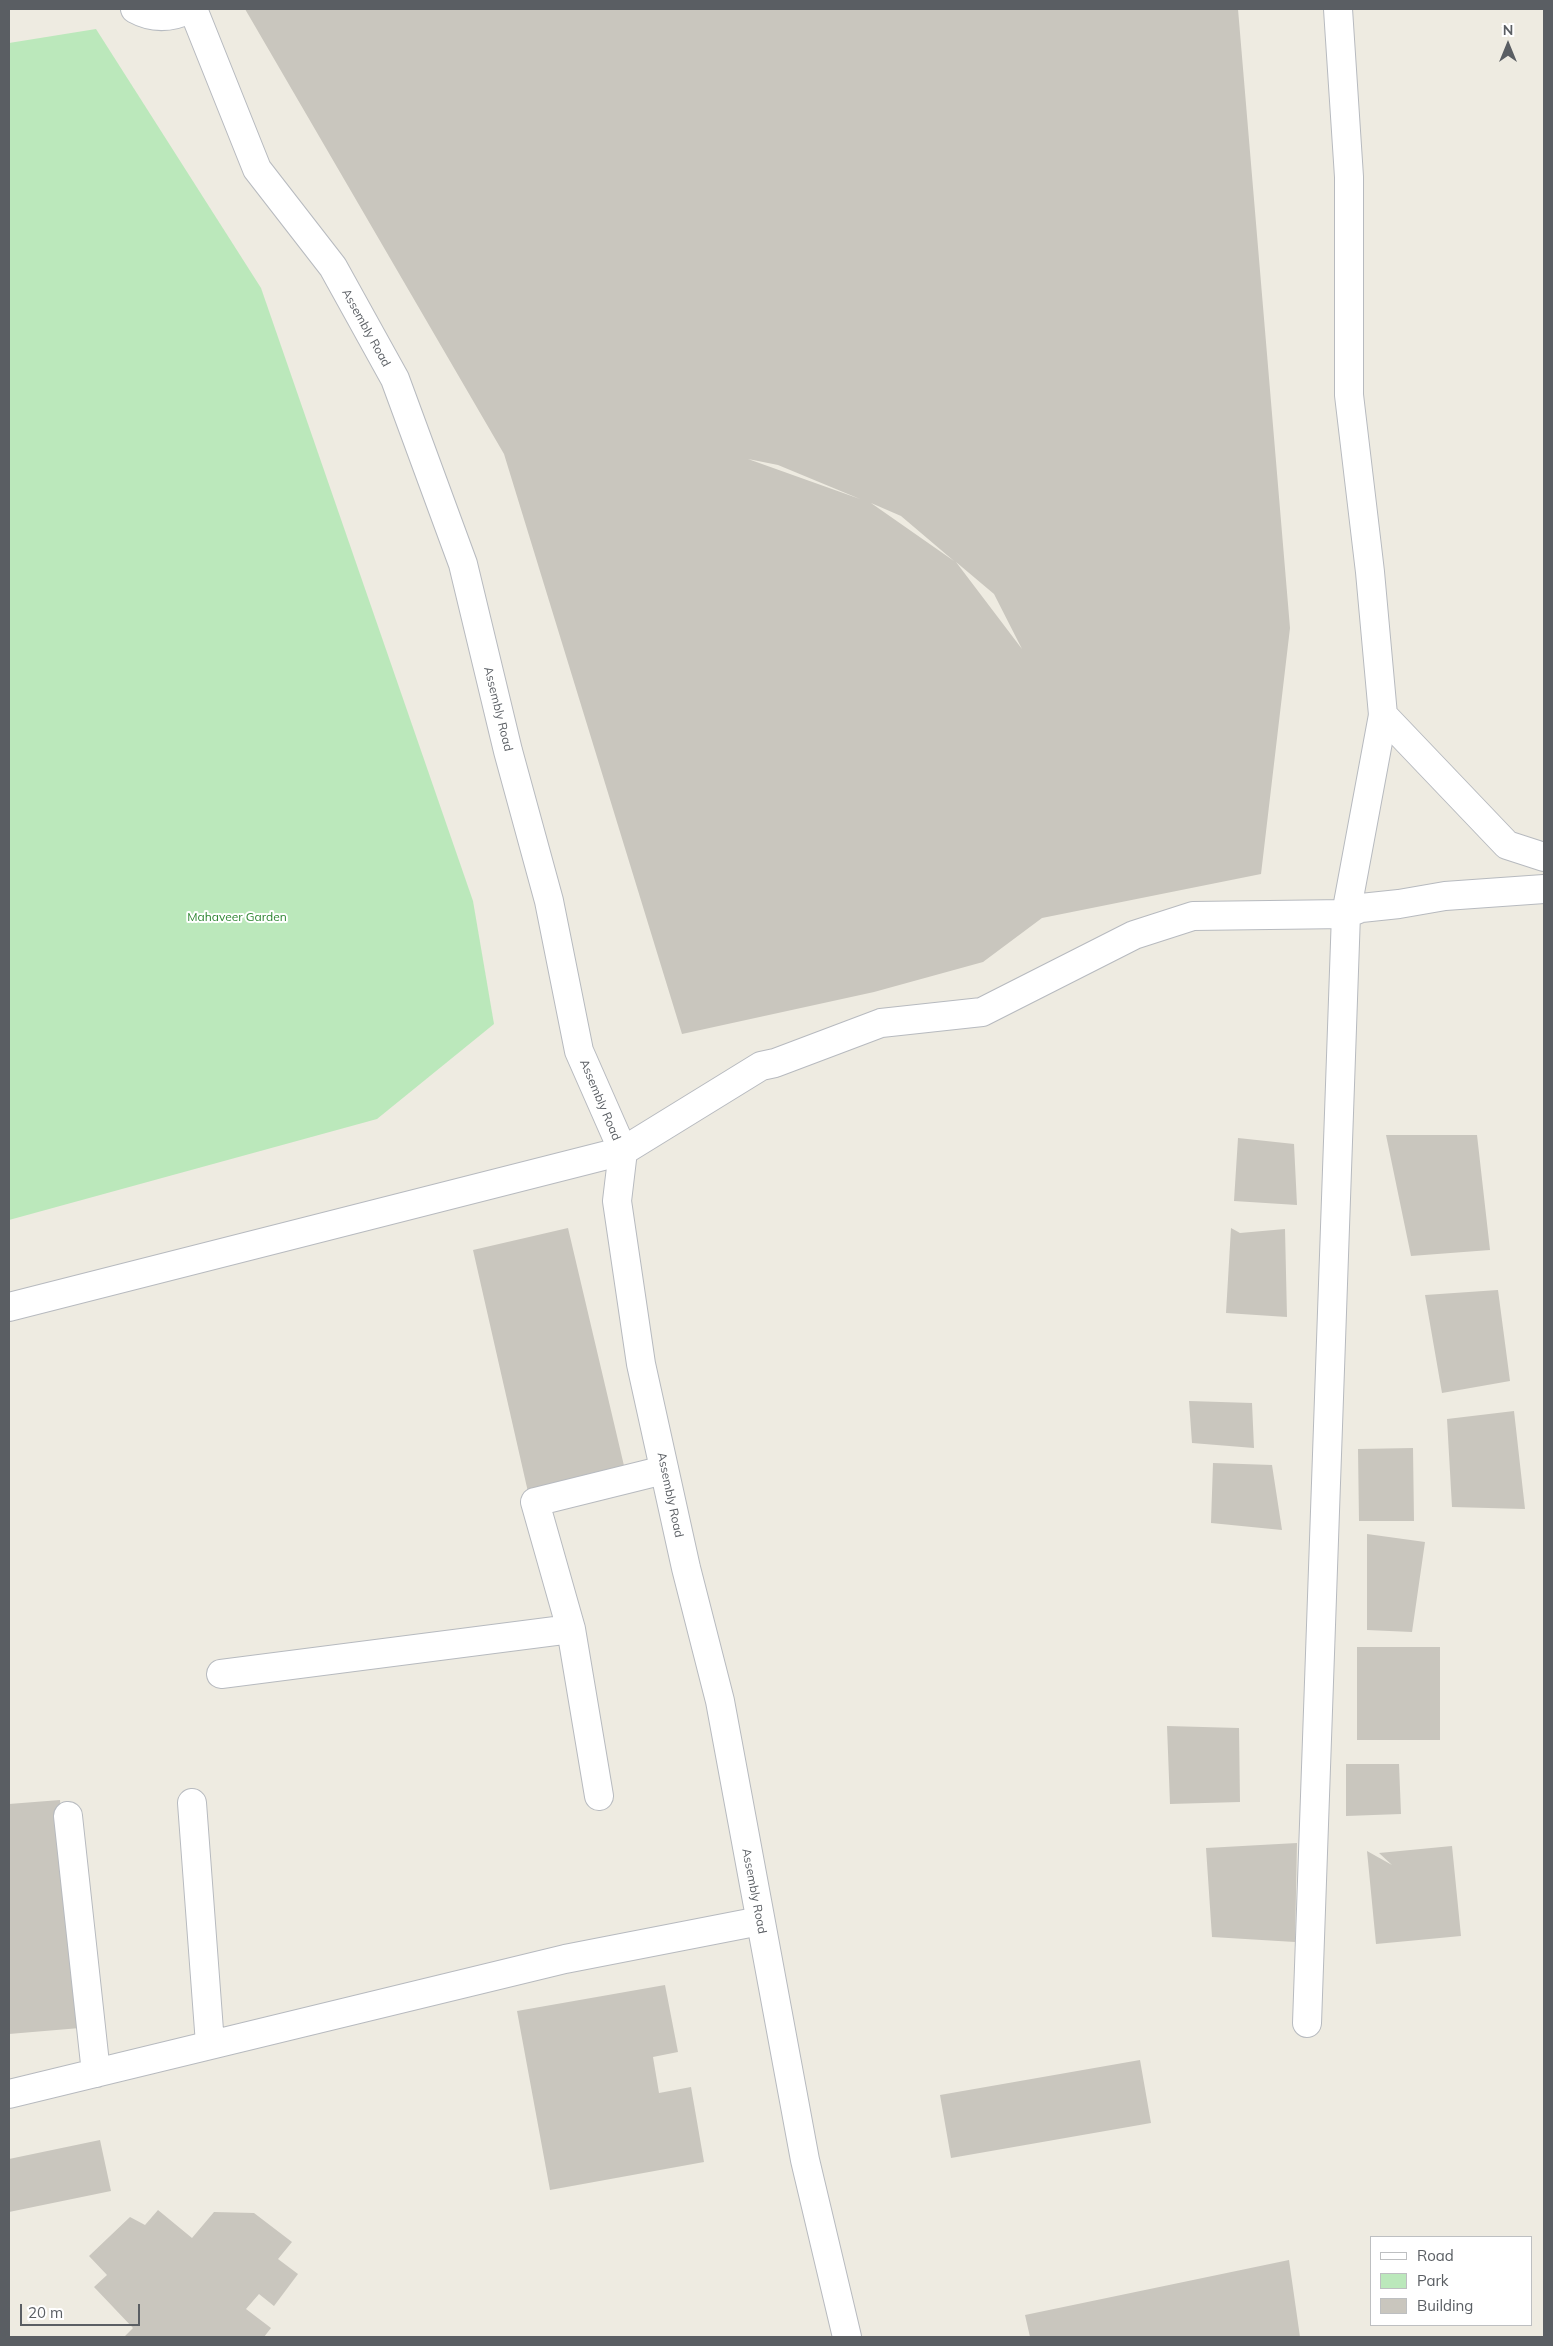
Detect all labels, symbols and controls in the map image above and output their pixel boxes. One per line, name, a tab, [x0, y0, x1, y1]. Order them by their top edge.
north arrow	[1483, 20, 1533, 70]
text: N	[1503, 21, 1513, 39]
street label: Assembly Road	[339, 287, 393, 369]
street label: Assembly Road	[481, 665, 515, 753]
park label: Mahaveer Garden	[187, 910, 287, 924]
street label: Assembly Road	[576, 1057, 624, 1143]
street label: Assembly Road	[654, 1451, 686, 1539]
street label: Assembly Road	[739, 1847, 769, 1935]
legend	[1370, 2236, 1533, 2326]
text: Road	[1417, 2246, 1454, 2265]
text: Park	[1417, 2271, 1449, 2290]
scale bar	[22, 2294, 142, 2326]
text: Building	[1417, 2296, 1473, 2315]
text: 20 m	[28, 2303, 63, 2322]

